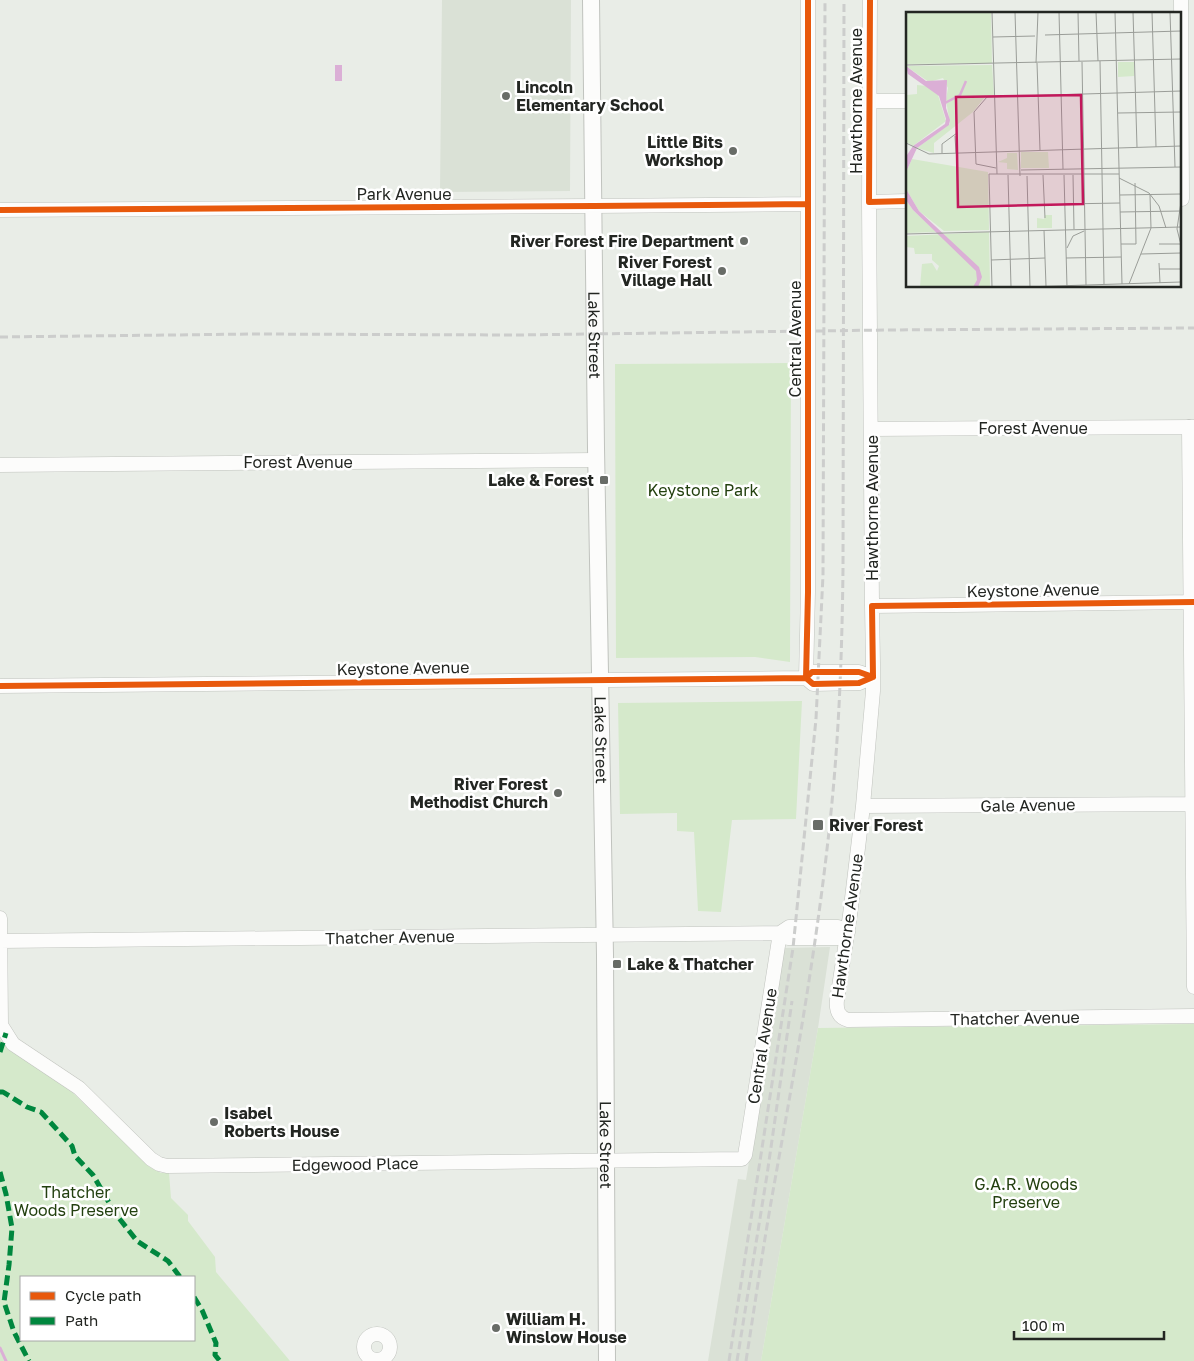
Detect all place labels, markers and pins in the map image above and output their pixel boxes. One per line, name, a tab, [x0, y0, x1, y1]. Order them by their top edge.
place label: Lincoln Elementary School	[516, 77, 665, 115]
marker: Lincoln Elementary School	[500, 90, 512, 102]
place label: Little Bits Workshop	[645, 132, 723, 170]
marker: Little Bits Workshop	[727, 145, 739, 157]
place label: River Forest Fire Department	[510, 231, 734, 251]
marker: River Forest Fire Department	[738, 235, 750, 247]
place label: River Forest Village Hall	[618, 252, 713, 290]
marker: River Forest Village Hall	[716, 265, 728, 277]
place label: Lake & Forest	[488, 470, 594, 490]
marker: Lake & Forest	[598, 474, 610, 486]
place label: River Forest Methodist Church	[410, 774, 548, 812]
marker: River Forest Methodist Church	[552, 787, 564, 799]
place label: River Forest	[829, 815, 923, 835]
marker: River Forest	[811, 818, 825, 832]
place label: Lake & Thatcher	[627, 954, 754, 974]
marker: Lake & Thatcher	[611, 958, 623, 970]
place label: Isabel Roberts House	[224, 1103, 339, 1141]
marker: Isabel Roberts House	[208, 1116, 220, 1128]
place label: William H. Winslow House	[506, 1309, 627, 1347]
marker: William H. Winslow House	[490, 1322, 502, 1334]

